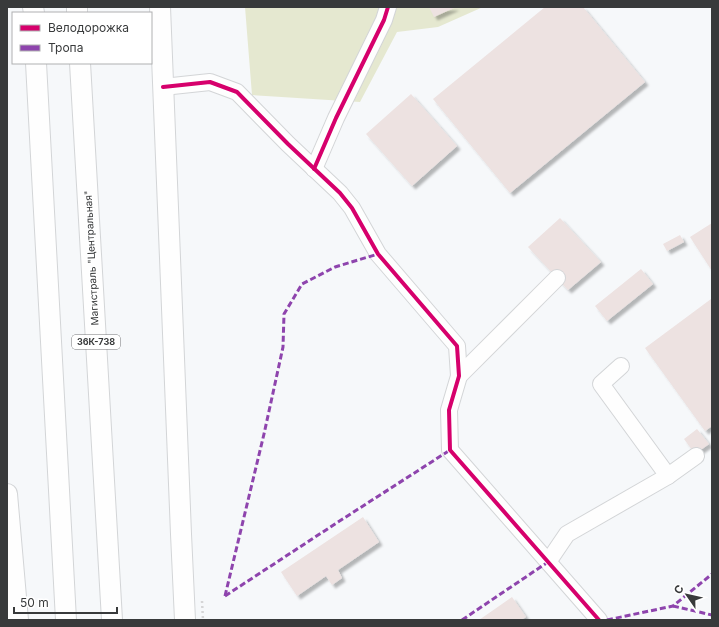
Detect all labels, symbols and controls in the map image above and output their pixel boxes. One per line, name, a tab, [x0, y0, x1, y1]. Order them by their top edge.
legend	[12, 12, 152, 64]
text: Велодорожка	[48, 20, 129, 35]
text: Тропа	[48, 40, 83, 55]
street label: Магистраль "Центральная"	[81, 190, 101, 326]
road number: 36К-738	[72, 335, 120, 349]
north arrow	[667, 575, 707, 615]
text: С	[671, 582, 687, 597]
scale bar	[14, 589, 117, 615]
text: 50 m	[20, 595, 49, 610]

